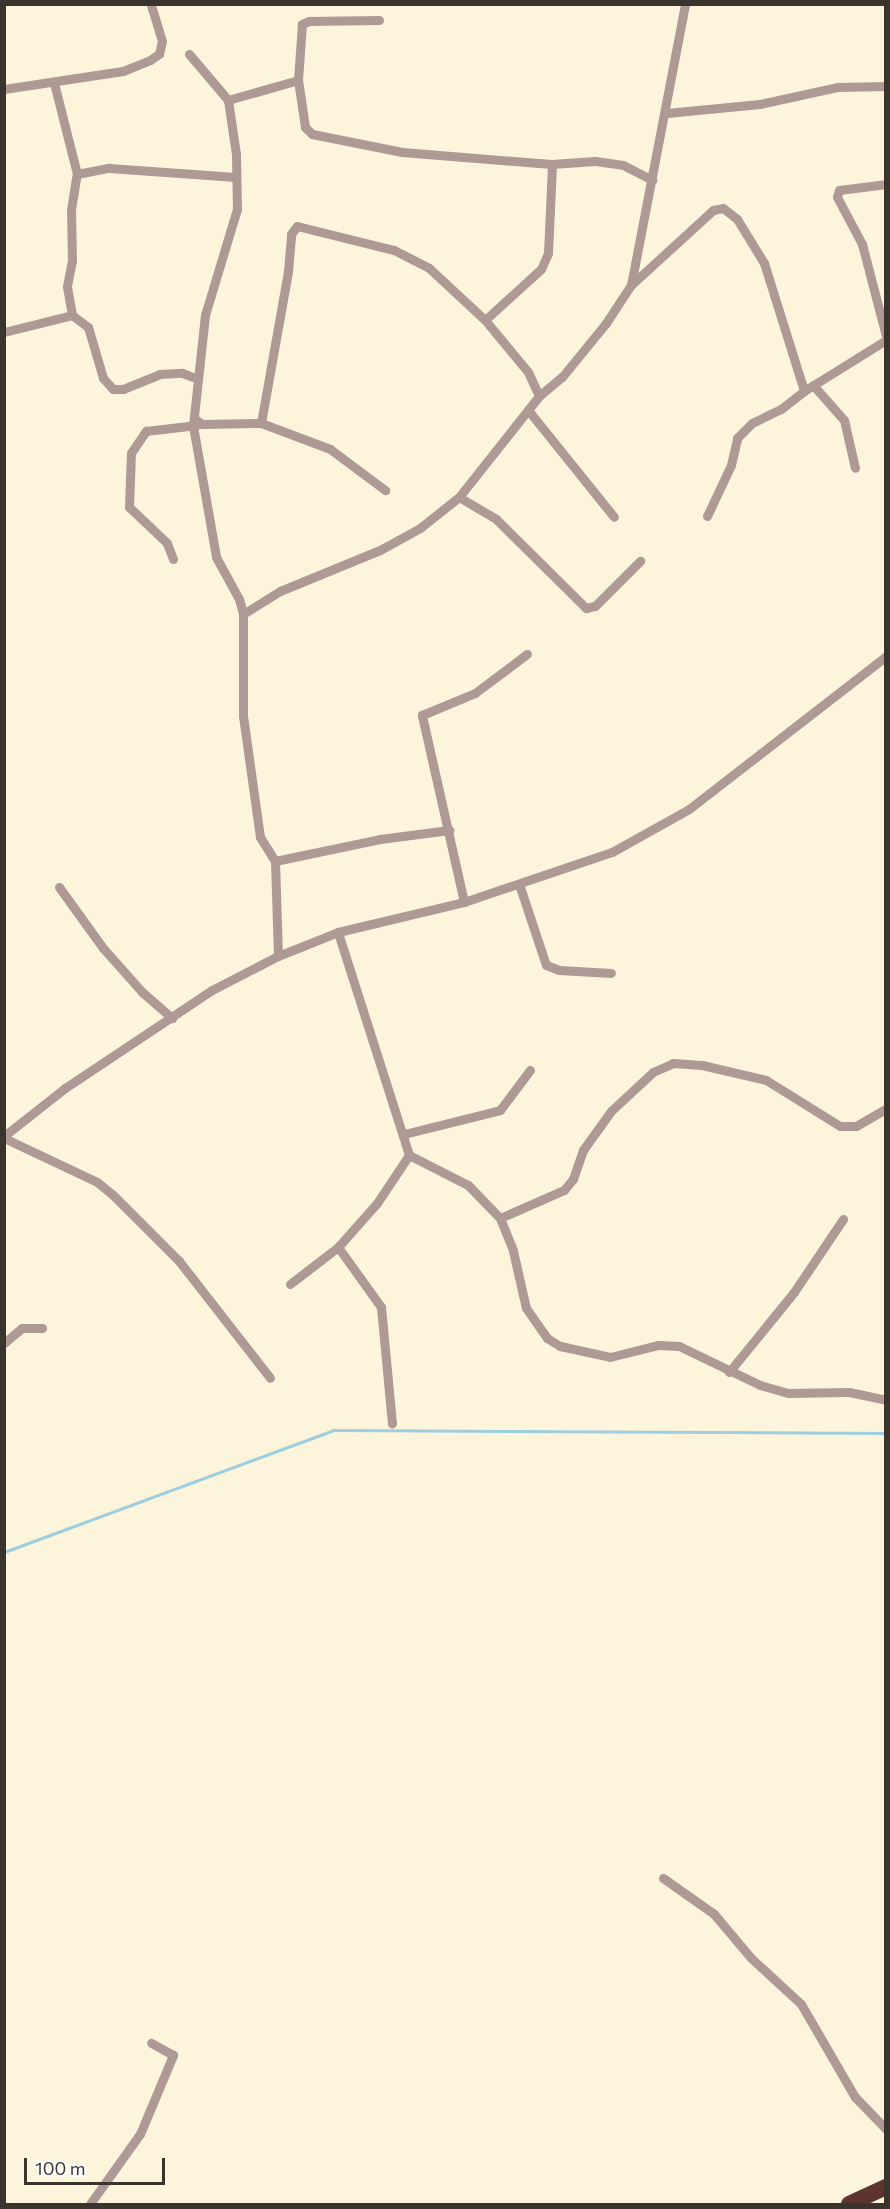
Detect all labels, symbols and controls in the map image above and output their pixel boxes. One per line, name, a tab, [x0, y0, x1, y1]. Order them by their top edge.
scale bar	[27, 2146, 168, 2184]
text: 100 m	[35, 2157, 85, 2179]

